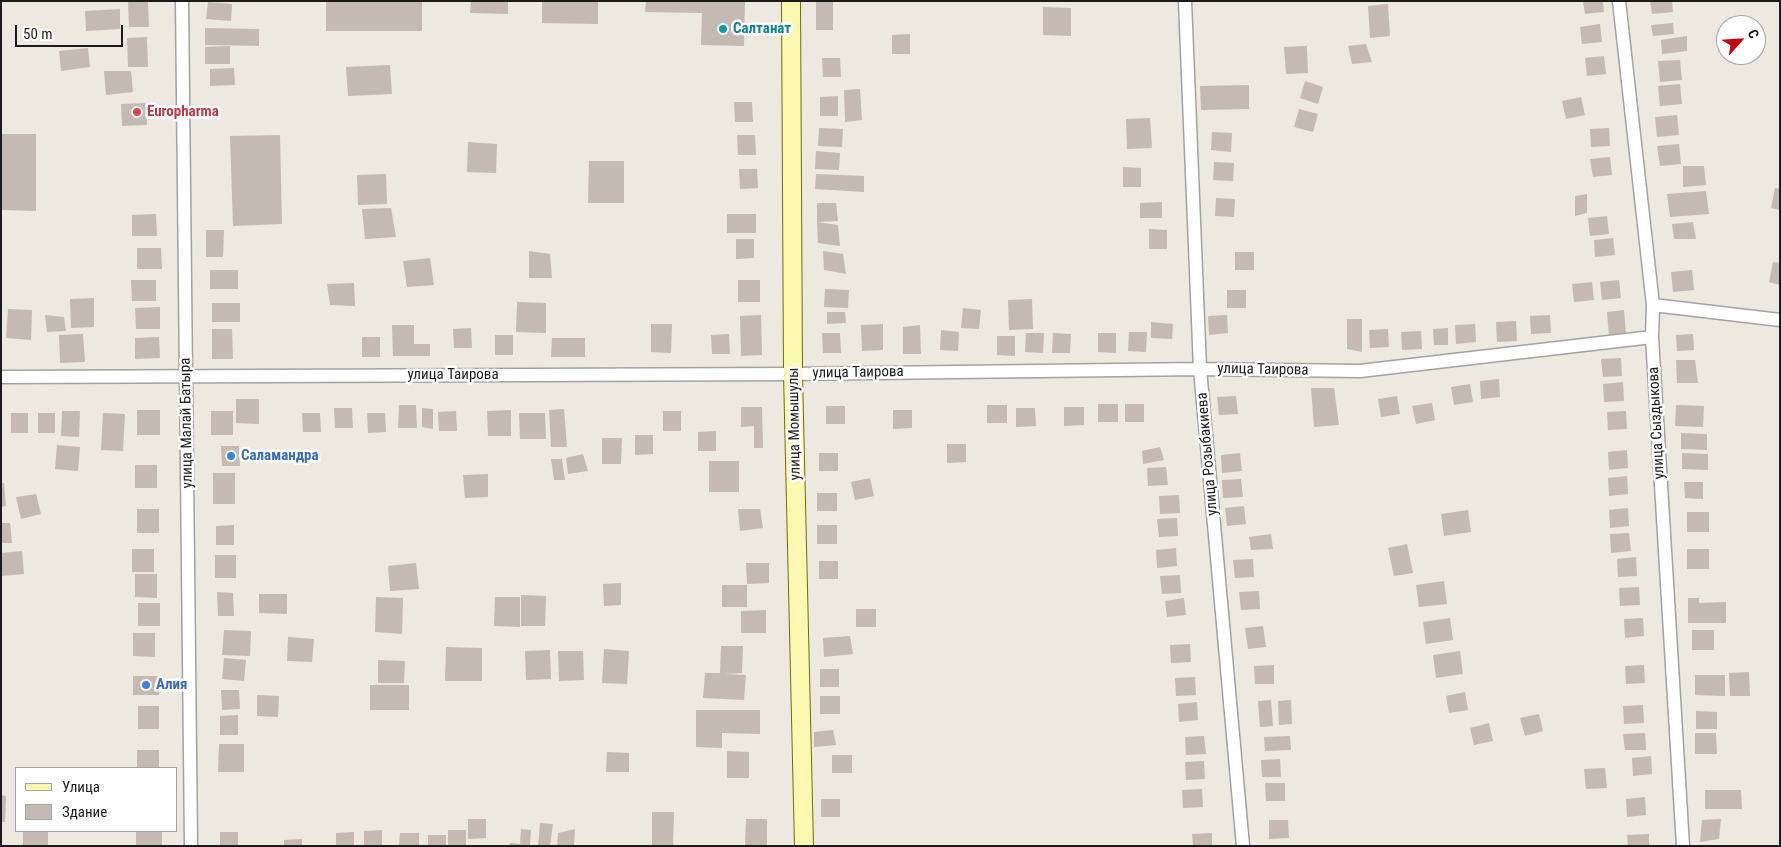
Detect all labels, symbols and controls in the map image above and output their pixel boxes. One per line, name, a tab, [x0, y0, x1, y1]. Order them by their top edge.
scale bar	[18, 15, 125, 47]
north arrow	[1716, 15, 1766, 65]
place label: Салтанат	[733, 20, 791, 38]
marker: Салтанат	[717, 23, 729, 35]
text: 50 m	[23, 25, 53, 43]
text: С	[1745, 27, 1763, 41]
place label: Europharma	[147, 103, 219, 121]
marker: Europharma	[131, 106, 143, 118]
street label: улица Малай Батыра	[177, 358, 197, 488]
street label: улица Таирова	[1217, 360, 1309, 380]
street label: улица Таирова	[812, 363, 904, 383]
street label: улица Таирова	[407, 366, 499, 384]
street label: улица Сыздыкова	[1645, 366, 1669, 480]
street label: улица Момышулы	[785, 367, 805, 481]
street label: улица Розыбакиева	[1194, 392, 1222, 516]
place label: Саламандра	[241, 447, 319, 465]
marker: Саламандра	[225, 450, 237, 462]
place label: Алия	[156, 676, 187, 694]
marker: Алия	[140, 679, 152, 691]
legend	[15, 767, 178, 832]
text: Улица	[62, 778, 100, 796]
text: Здание	[62, 803, 107, 821]

